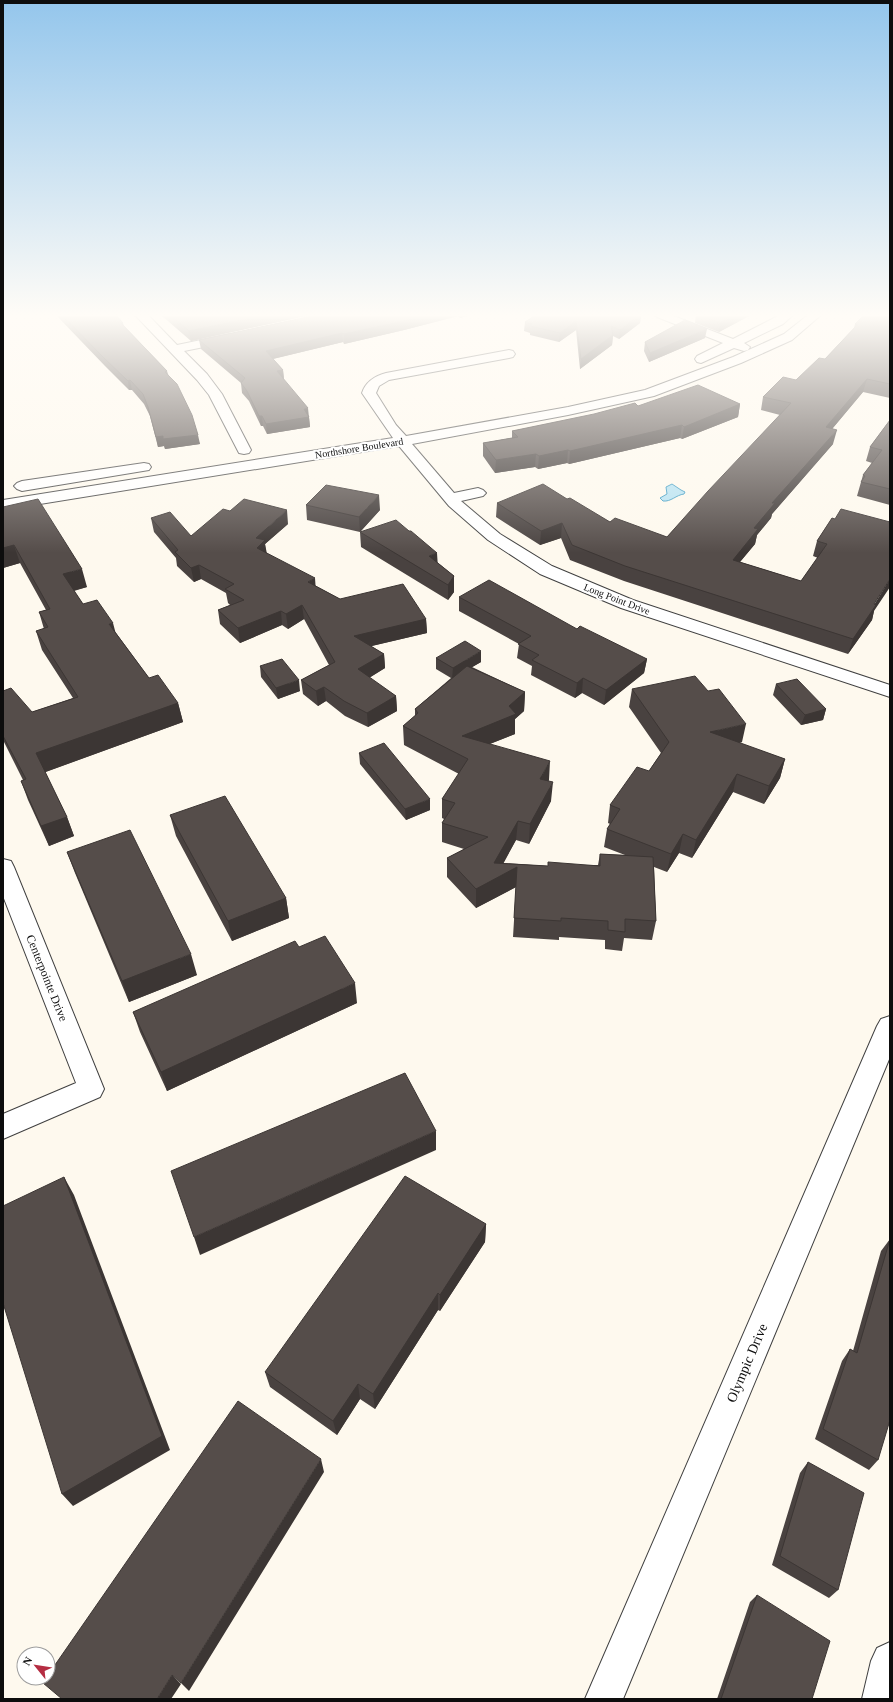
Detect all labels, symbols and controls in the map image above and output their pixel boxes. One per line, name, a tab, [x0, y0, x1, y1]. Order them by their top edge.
street label: Northshore Boulevard	[314, 436, 404, 460]
street label: Long Point Drive	[582, 581, 652, 617]
street label: Centerpointe Drive	[23, 933, 71, 1023]
street label: Olympic Drive	[724, 1321, 770, 1405]
north arrow	[16, 1646, 56, 1686]
text: N	[20, 1655, 35, 1667]

